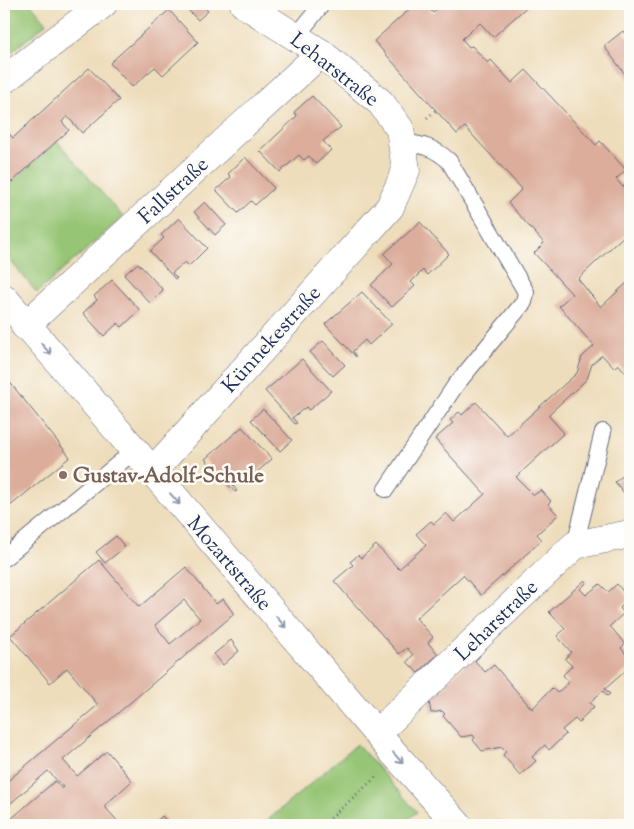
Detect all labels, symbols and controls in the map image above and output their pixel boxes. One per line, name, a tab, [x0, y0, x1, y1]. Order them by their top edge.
street label: Leharstraße	[283, 26, 385, 115]
street label: Fallstraße	[132, 151, 216, 232]
street label: Künnekestraße	[216, 280, 329, 401]
one-way arrow	[40, 343, 52, 356]
place label: Gustav-Adolf-Schule	[73, 462, 264, 492]
marker: Gustav-Adolf-Schule	[57, 469, 69, 481]
one-way arrow	[169, 492, 181, 505]
street label: Mozartstraße	[179, 510, 278, 618]
street label: Leharstraße	[449, 574, 546, 669]
one-way arrow	[275, 615, 286, 628]
one-way arrow	[393, 752, 404, 765]

